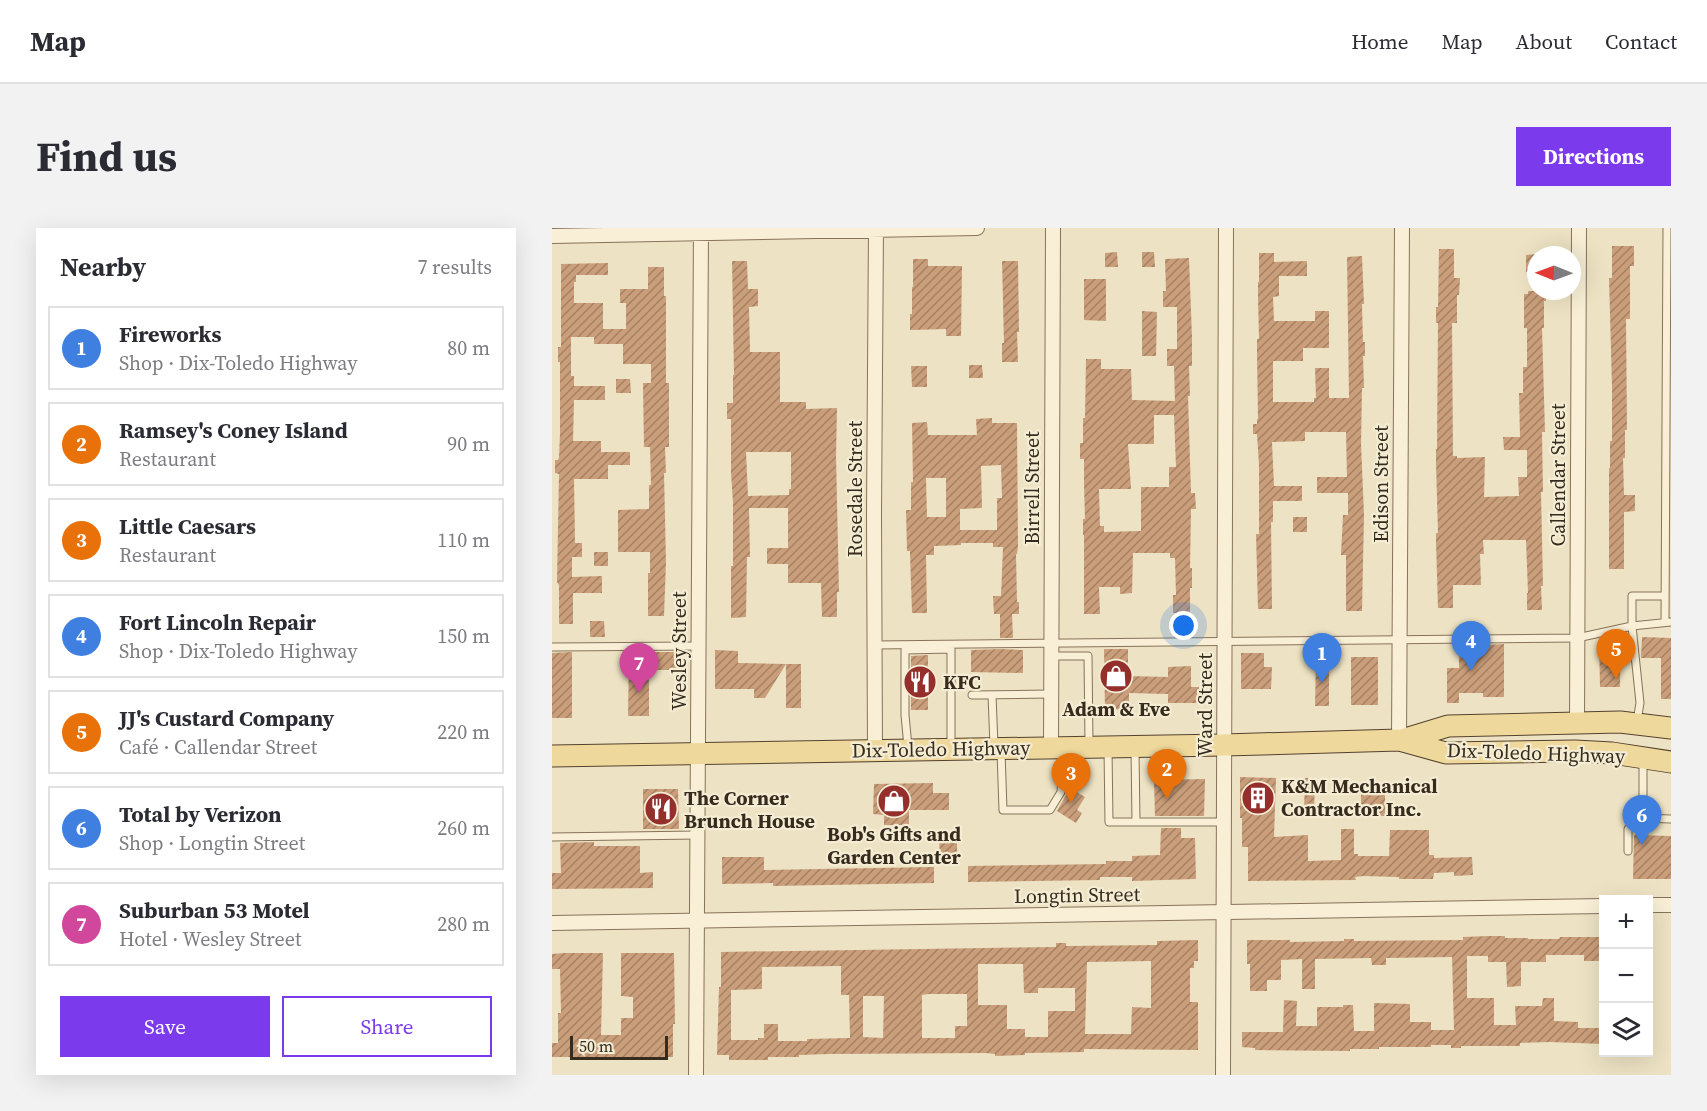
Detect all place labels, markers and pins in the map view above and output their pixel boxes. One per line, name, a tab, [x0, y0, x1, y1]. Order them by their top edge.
pin: 4	[1452, 622, 1490, 671]
pin: 5	[1596, 630, 1636, 679]
pin: 1	[1302, 634, 1342, 683]
pin: 7	[620, 644, 658, 693]
shop icon: Adam & Eve	[1098, 658, 1134, 694]
restaurant icon: KFC	[902, 664, 938, 700]
place label: KFC	[943, 668, 981, 696]
place label: Adam & Eve	[1062, 695, 1170, 723]
pin: 2	[1148, 750, 1186, 799]
pin: 3	[1052, 754, 1090, 803]
place label: K&M Mechanical Contractor Inc.	[1281, 772, 1438, 823]
building icon: K&M Mechanical Contractor Inc.	[1240, 780, 1276, 816]
shop icon: Bob's Gifts and Garden Center	[876, 783, 912, 819]
place label: The Corner Brunch House	[684, 784, 815, 835]
restaurant icon: The Corner Brunch House	[643, 791, 679, 827]
pin: 6	[1622, 796, 1662, 845]
place label: Bob's Gifts and Garden Center	[827, 820, 962, 871]

